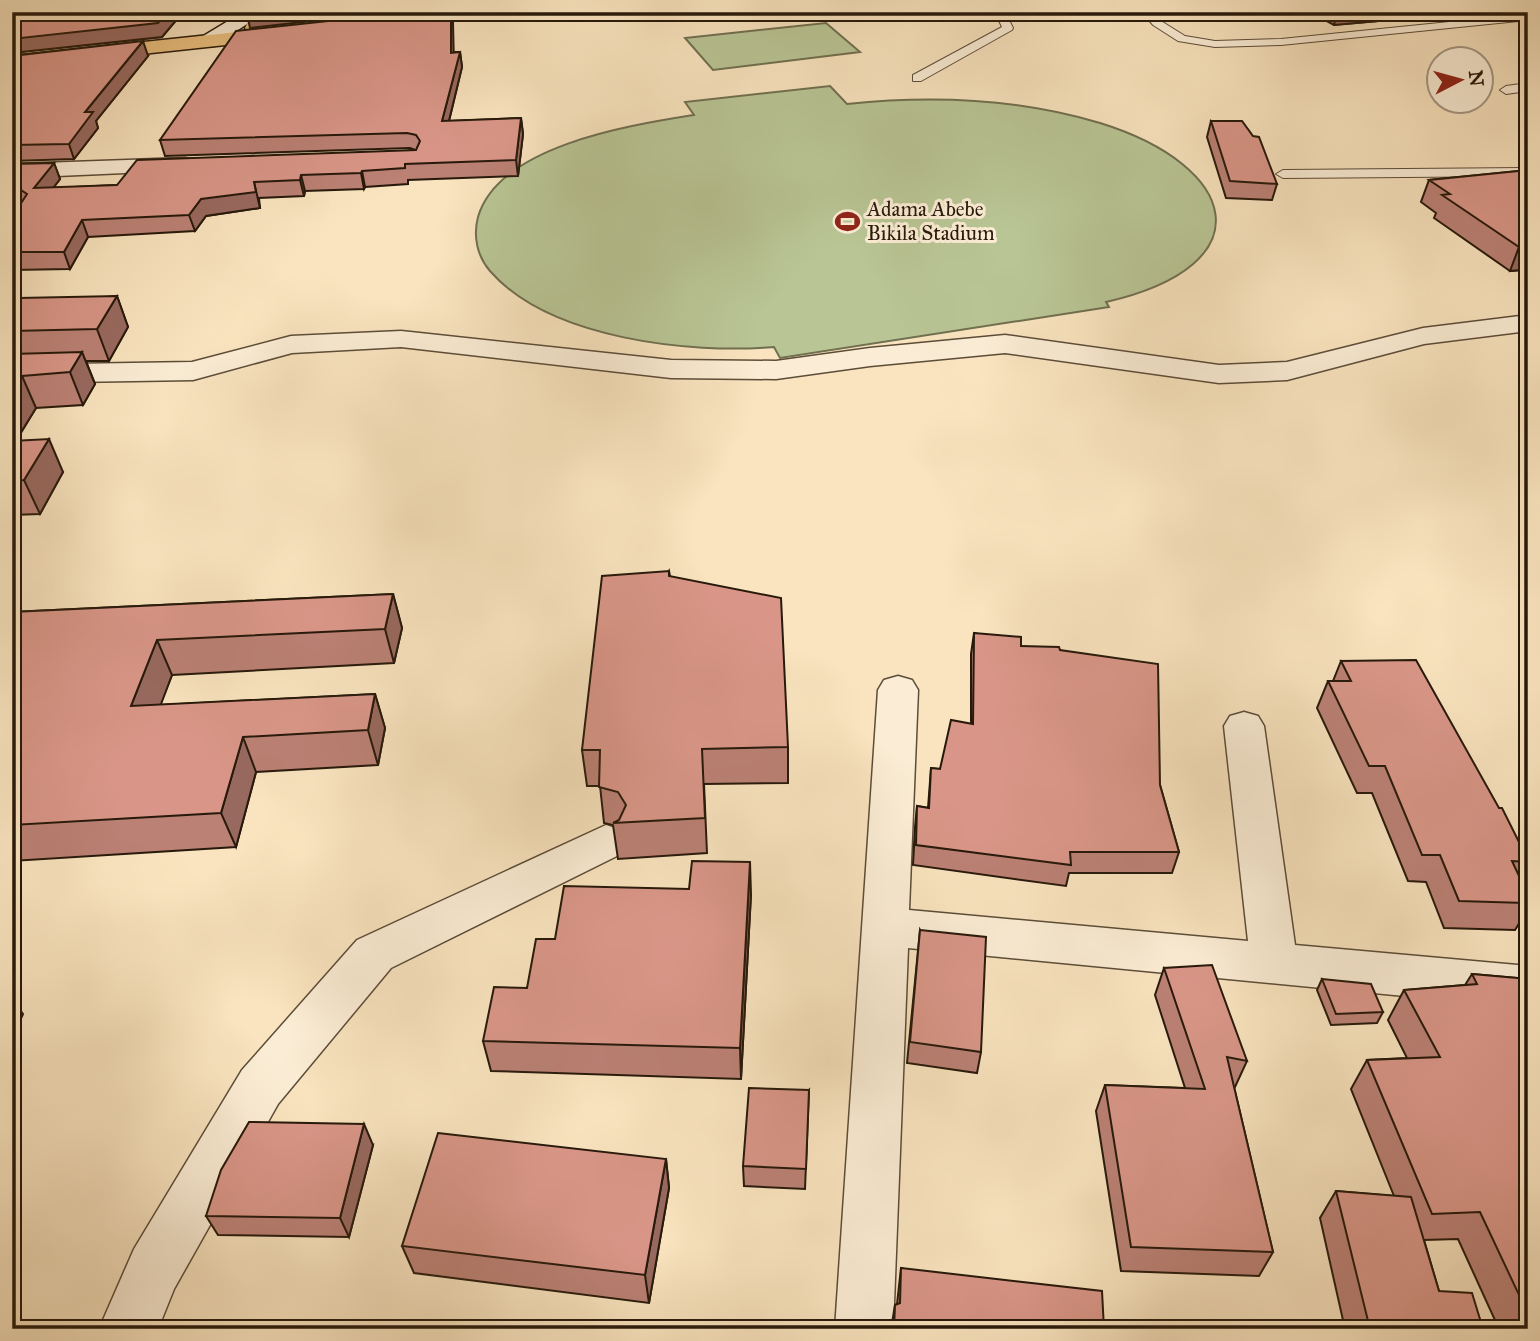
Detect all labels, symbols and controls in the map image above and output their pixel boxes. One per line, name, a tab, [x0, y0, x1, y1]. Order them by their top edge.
north arrow	[1424, 46, 1494, 116]
text: N	[1464, 69, 1489, 87]
place label: Adama Abebe Bikila Stadium	[866, 196, 995, 246]
sports icon: Adama Abebe Bikila Stadium	[833, 207, 861, 235]

